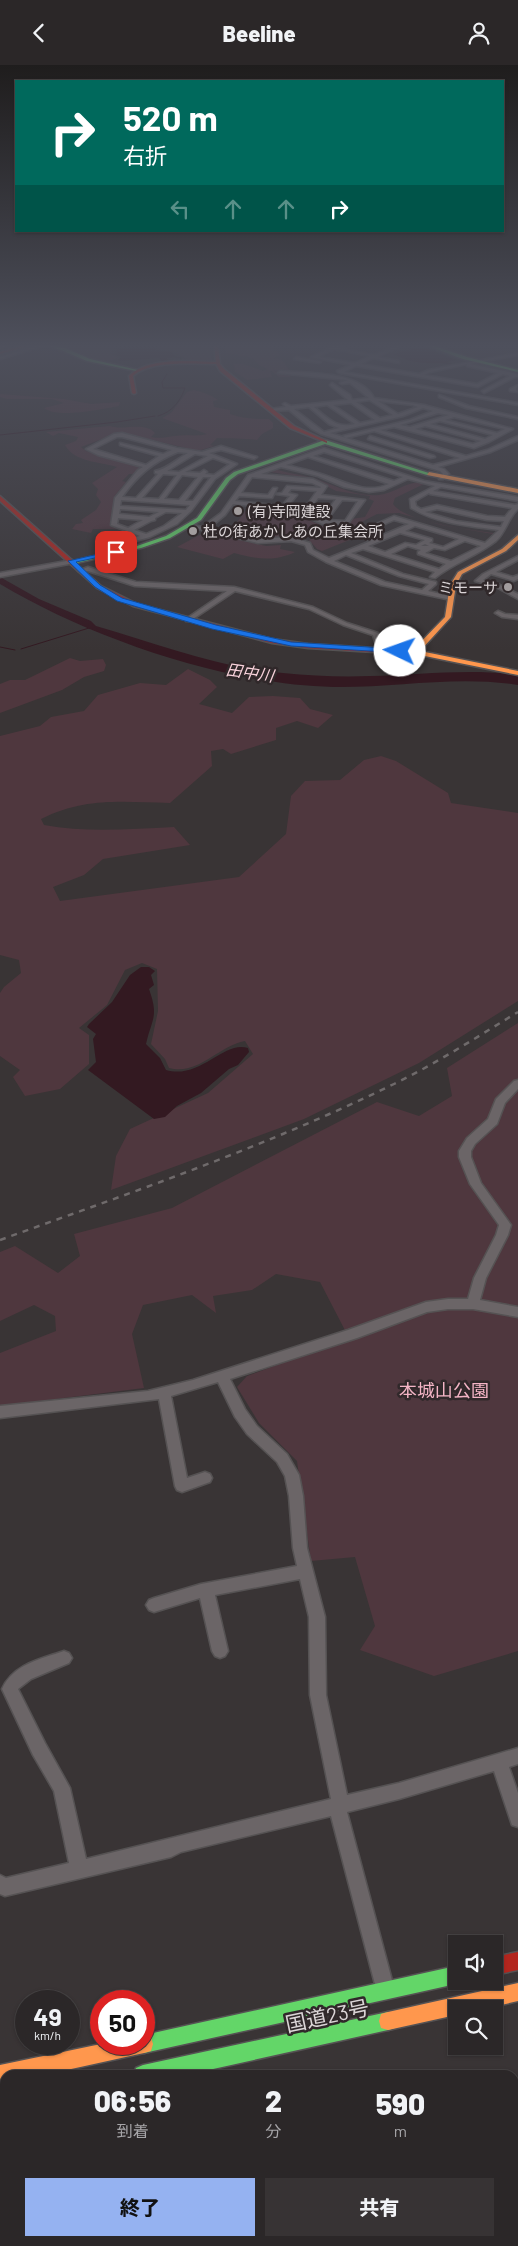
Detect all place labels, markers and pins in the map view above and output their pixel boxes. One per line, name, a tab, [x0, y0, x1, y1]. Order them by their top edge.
place label: (有)寺岡建設	[247, 502, 331, 520]
marker: (有)寺岡建設	[232, 505, 244, 517]
place label: 杜の街あかしあの丘集会所	[203, 522, 383, 540]
marker: 杜の街あかしあの丘集会所	[187, 525, 199, 537]
pin	[95, 531, 137, 573]
place label: ミモーサ	[438, 578, 498, 596]
marker: ミモーサ	[502, 581, 514, 593]

